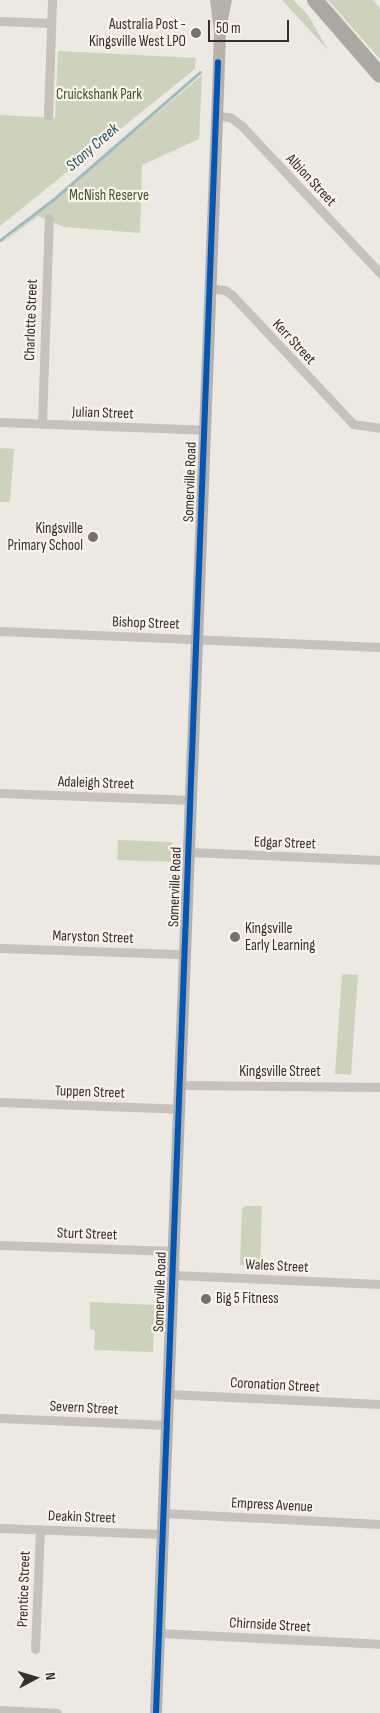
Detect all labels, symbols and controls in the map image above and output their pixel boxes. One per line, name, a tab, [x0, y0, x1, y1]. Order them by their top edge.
scale bar	[210, 10, 291, 42]
place label: Australia Post - Kingsville West LPO	[89, 15, 186, 50]
text: 50 m	[216, 19, 241, 38]
marker: Australia Post - Kingsville West LPO	[190, 27, 202, 39]
park label: Cruickshank Park	[56, 86, 142, 104]
water label: Stony Creek	[63, 120, 123, 176]
street label: Albion Street	[282, 150, 340, 210]
park label: McNish Reserve	[69, 187, 149, 205]
street label: Charlotte Street	[21, 279, 41, 361]
street label: Kerr Street	[269, 316, 319, 368]
street label: Julian Street	[72, 403, 134, 423]
street label: Somerville Road	[180, 442, 200, 522]
place label: Kingsville Primary School	[7, 519, 83, 554]
marker: Kingsville Primary School	[87, 531, 99, 543]
street label: Bishop Street	[112, 613, 180, 633]
street label: Adaleigh Street	[58, 773, 134, 793]
street label: Edgar Street	[254, 833, 316, 853]
street label: Somerville Road	[165, 847, 185, 927]
place label: Kingsville Early Learning	[245, 919, 315, 954]
street label: Maryston Street	[52, 927, 134, 947]
marker: Kingsville Early Learning	[229, 931, 241, 943]
street label: Kingsville Street	[239, 1063, 321, 1081]
street label: Tuppen Street	[55, 1082, 125, 1102]
street label: Sturt Street	[57, 1224, 117, 1244]
street label: Somerville Road	[150, 1252, 170, 1332]
street label: Wales Street	[245, 1255, 309, 1277]
place label: Big 5 Fitness	[216, 1290, 279, 1308]
marker: Big 5 Fitness	[200, 1293, 212, 1305]
street label: Coronation Street	[230, 1374, 320, 1396]
street label: Severn Street	[49, 1397, 119, 1419]
street label: Empress Avenue	[231, 1494, 313, 1516]
street label: Deakin Street	[48, 1507, 116, 1527]
street label: Prentice Street	[14, 1551, 34, 1627]
street label: Chirnside Street	[229, 1614, 311, 1636]
north arrow	[10, 1653, 60, 1703]
text: N	[42, 1672, 59, 1681]

